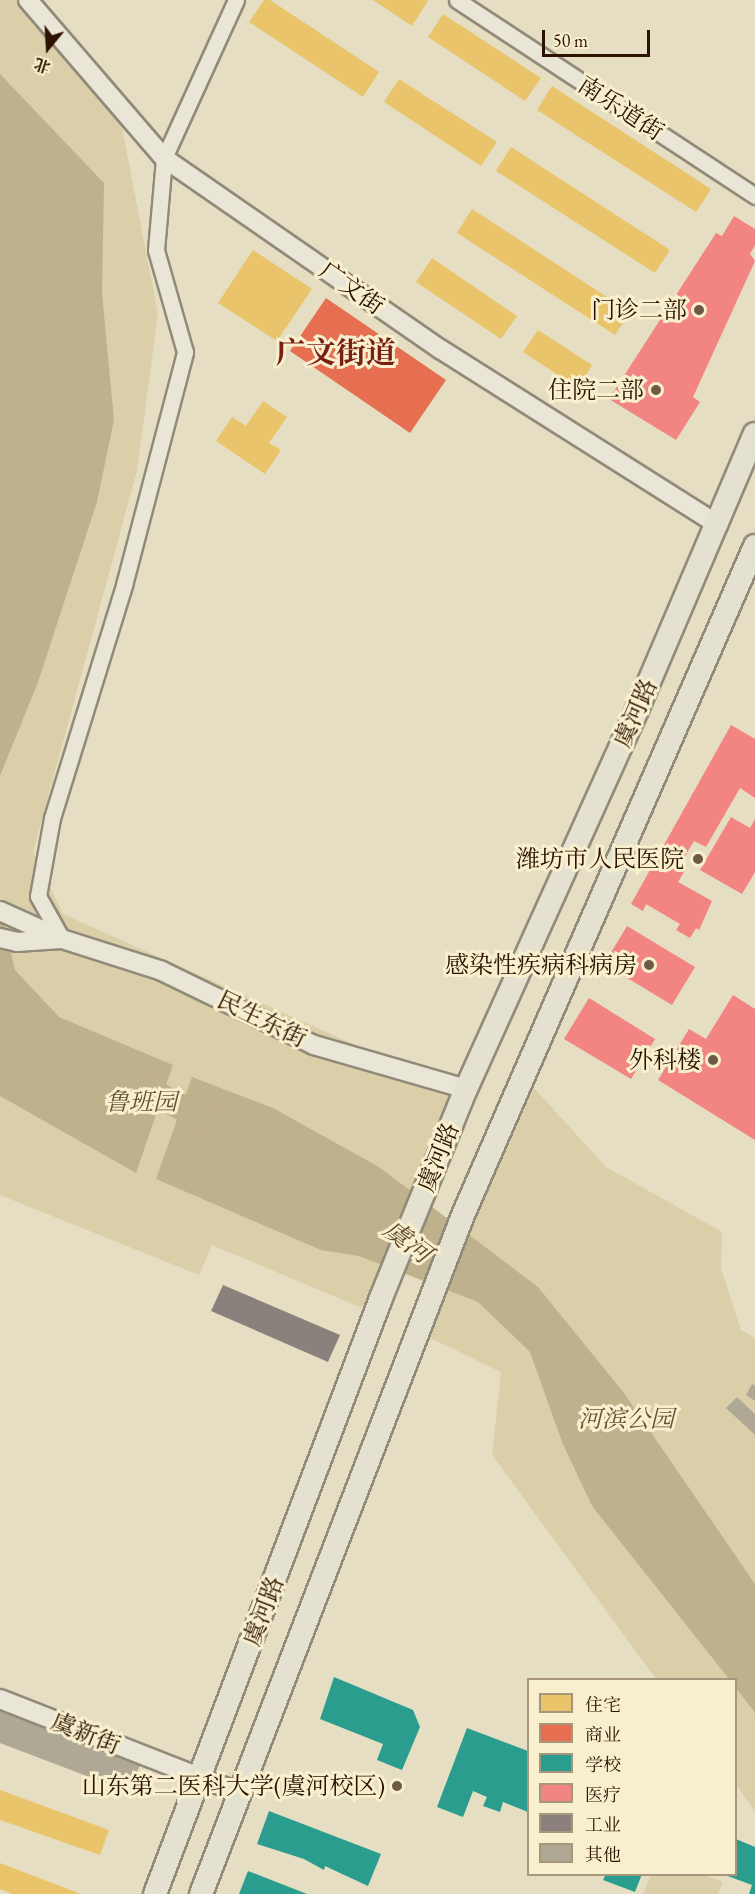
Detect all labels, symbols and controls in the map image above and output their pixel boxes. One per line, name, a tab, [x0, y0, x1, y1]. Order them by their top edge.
north arrow	[18, 18, 78, 78]
scale bar	[545, 18, 653, 56]
text: 50 m	[553, 29, 588, 52]
text: 北	[31, 53, 53, 78]
street label: 南乐道街	[573, 70, 669, 146]
street label: 广文街	[314, 256, 390, 320]
place label: 门诊二部	[591, 296, 687, 324]
marker: 门诊二部	[692, 303, 706, 317]
district label: 广文街道	[276, 335, 396, 371]
place label: 住院二部	[548, 376, 644, 404]
marker: 住院二部	[649, 383, 663, 397]
street label: 虞河路	[607, 674, 663, 752]
place label: 潍坊市人民医院	[516, 845, 684, 873]
marker: 潍坊市人民医院	[689, 850, 707, 868]
place label: 感染性疾病科病房	[445, 951, 637, 979]
marker: 感染性疾病科病房	[642, 958, 656, 972]
street label: 民生东街	[213, 985, 311, 1053]
place label: 外科楼	[629, 1046, 701, 1074]
marker: 外科楼	[706, 1053, 720, 1067]
park label: 鲁班园	[105, 1088, 177, 1116]
street label: 虞河路	[411, 1118, 465, 1196]
water label: 虞河	[377, 1214, 437, 1270]
park label: 河滨公园	[578, 1405, 674, 1433]
street label: 虞河路	[237, 1572, 289, 1650]
legend	[527, 1678, 737, 1876]
text: 住宅	[585, 1693, 621, 1716]
street label: 虞新街	[47, 1706, 125, 1760]
text: 商业	[585, 1723, 621, 1746]
text: 学校	[585, 1753, 621, 1776]
place label: 山东第二医科大学(虞河校区)	[82, 1772, 385, 1800]
marker: 山东第二医科大学(虞河校区)	[390, 1779, 404, 1793]
text: 医疗	[585, 1783, 621, 1806]
text: 工业	[585, 1813, 621, 1836]
text: 其他	[585, 1843, 621, 1866]

